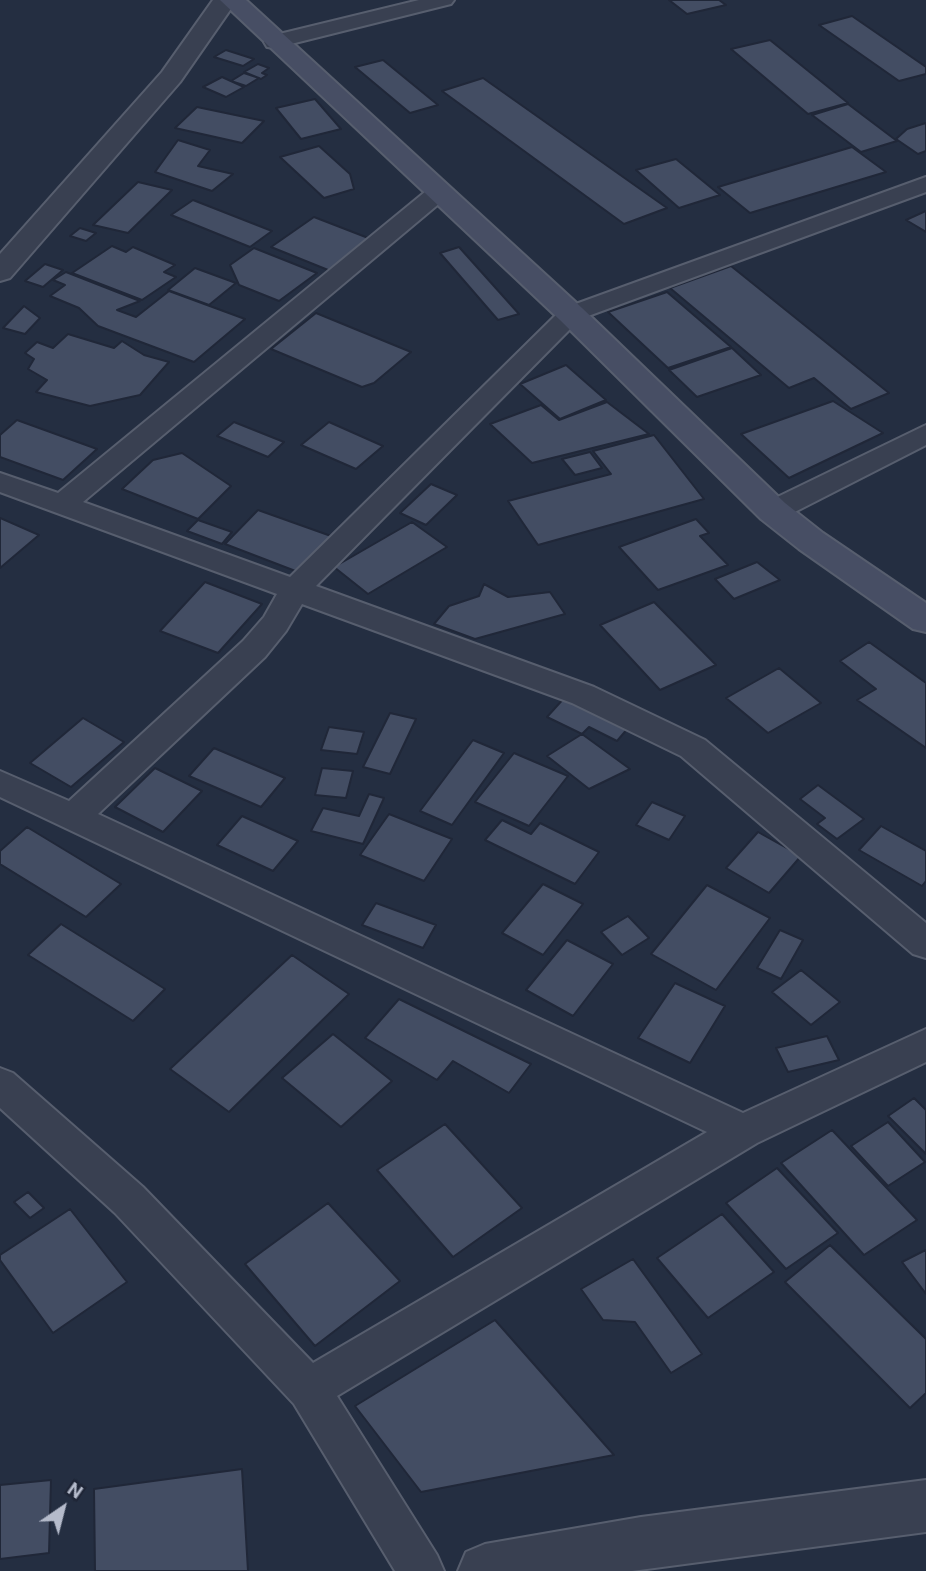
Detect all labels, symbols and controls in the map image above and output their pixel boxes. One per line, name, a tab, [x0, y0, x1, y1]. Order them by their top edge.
north arrow	[28, 1473, 98, 1543]
text: N	[63, 1477, 87, 1504]

